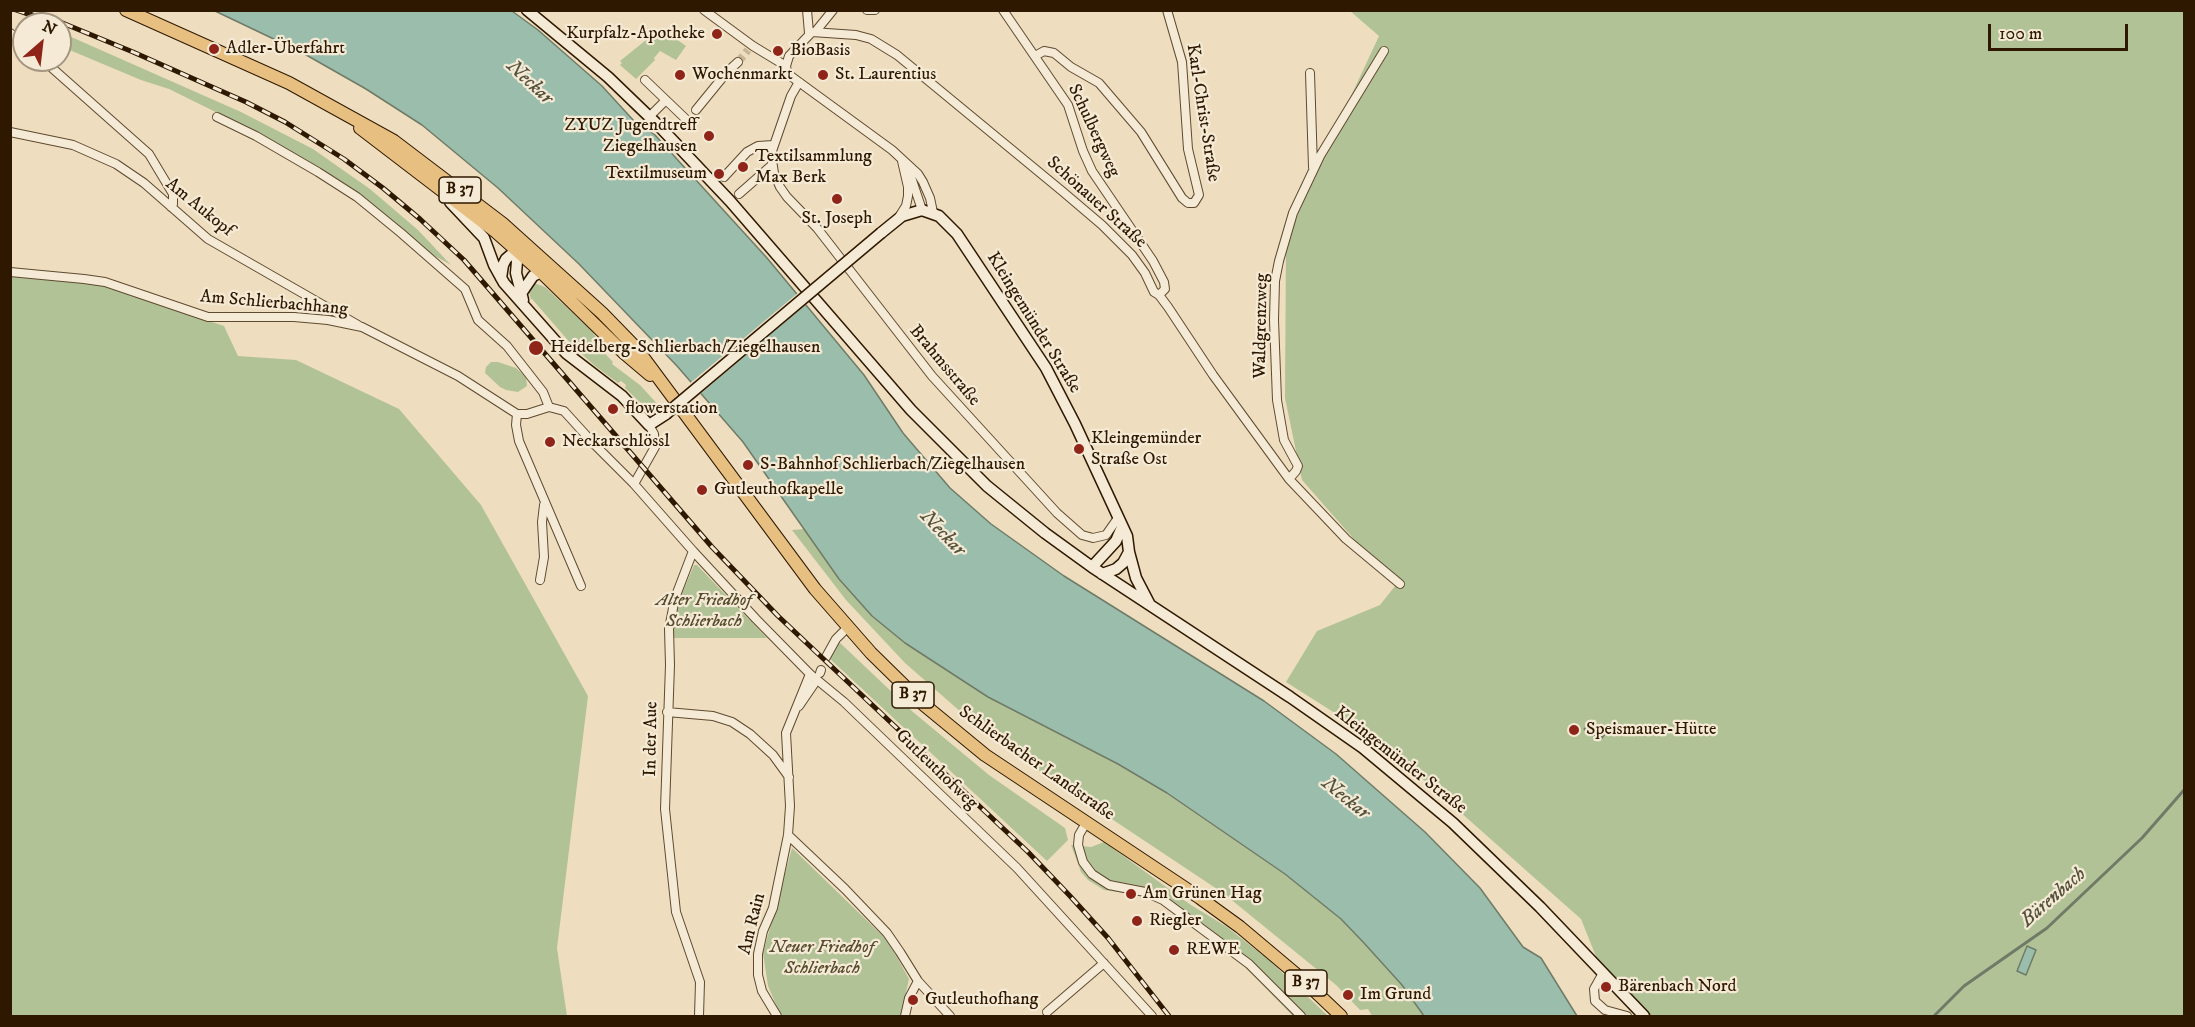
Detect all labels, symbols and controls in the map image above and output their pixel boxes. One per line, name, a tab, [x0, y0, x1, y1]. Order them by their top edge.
north arrow	[12, 12, 72, 72]
scale bar	[1991, 12, 2130, 50]
text: N	[39, 16, 60, 40]
place label: Kurpfalz-Apotheke	[566, 23, 705, 45]
text: 100 m	[1999, 23, 2042, 45]
marker: Kurpfalz-Apotheke	[710, 27, 724, 41]
place label: Adler-Überfahrt	[226, 38, 345, 60]
place label: BioBasis	[790, 40, 850, 62]
marker: Adler-Überfahrt	[207, 42, 221, 56]
street label: Karl-Christ-Straße	[1180, 43, 1224, 183]
marker: BioBasis	[771, 44, 785, 58]
water label: Neckar	[501, 55, 557, 111]
place label: Wochenmarkt	[692, 64, 793, 86]
place label: St. Laurentius	[835, 64, 936, 86]
marker: Wochenmarkt	[673, 68, 687, 82]
marker: St. Laurentius	[816, 68, 830, 82]
street label: Schulbergweg	[1062, 81, 1124, 181]
place label: ZYUZ Jugendtreff Ziegelhausen	[565, 115, 697, 158]
marker: ZYUZ Jugendtreff Ziegelhausen	[702, 129, 716, 143]
place label: Textilsammlung Max Berk	[755, 146, 872, 188]
street label: Schönauer Straße	[1042, 152, 1150, 254]
marker: Textilsammlung Max Berk	[736, 160, 750, 174]
place label: Textilmuseum	[605, 163, 707, 185]
marker: Textilmuseum	[712, 167, 726, 181]
street label: Am Aukopf	[161, 174, 237, 242]
road number: B 37	[439, 177, 481, 203]
marker: St. Joseph	[830, 192, 844, 206]
place label: St. Joseph	[802, 208, 872, 230]
street label: Kleingemünder Straße	[981, 249, 1085, 397]
street label: Waldgrenzweg	[1250, 273, 1274, 379]
street label: Am Schlierbachhang	[199, 287, 349, 321]
street label: Brahmsstraße	[904, 321, 984, 411]
place label: Heidelberg-Schlierbach/Ziegelhausen	[550, 337, 820, 359]
marker: Heidelberg-Schlierbach/Ziegelhausen	[527, 339, 545, 357]
place label: flowerstation	[625, 398, 718, 420]
marker: flowerstation	[606, 402, 620, 416]
place label: Kleingemünder Straße Ost	[1091, 428, 1201, 470]
place label: Neckarschlössl	[562, 431, 670, 453]
marker: Neckarschlössl	[543, 435, 557, 449]
marker: Kleingemünder Straße Ost	[1072, 442, 1086, 456]
place label: S-Bahnhof Schlierbach/Ziegelhausen	[760, 454, 1025, 476]
marker: S-Bahnhof Schlierbach/Ziegelhausen	[741, 458, 755, 472]
place label: Gutleuthofkapelle	[714, 479, 843, 501]
marker: Gutleuthofkapelle	[695, 483, 709, 497]
water label: Neckar	[914, 506, 970, 562]
park label: Alter Friedhof Schlierbach	[656, 590, 752, 632]
road number: B 37	[892, 682, 934, 708]
street label: In der Aue	[641, 701, 663, 777]
street label: Schlierbacher Landstraße	[954, 702, 1118, 826]
street label: Kleingemünder Straße	[1329, 703, 1471, 819]
place label: Speismauer-Hütte	[1586, 719, 1716, 741]
marker: Speismauer-Hütte	[1567, 723, 1581, 737]
street label: Gutleuthofweg	[890, 725, 982, 815]
water label: Neckar	[1316, 772, 1374, 826]
water label: Bärenbach	[2016, 863, 2092, 933]
place label: Am Grünen Hag	[1143, 883, 1261, 905]
marker: Am Grünen Hag	[1124, 887, 1138, 901]
street label: Am Rain	[735, 891, 771, 957]
place label: Riegler	[1149, 910, 1201, 932]
marker: Riegler	[1130, 914, 1144, 928]
park label: Neuer Friedhof Schlierbach	[770, 937, 874, 980]
place label: REWE	[1186, 939, 1240, 961]
marker: REWE	[1167, 943, 1181, 957]
road number: B 37	[1285, 970, 1327, 996]
place label: Bärenbach Nord	[1618, 976, 1736, 998]
marker: Bärenbach Nord	[1599, 980, 1613, 994]
place label: Im Grund	[1360, 984, 1431, 1006]
marker: Im Grund	[1341, 988, 1355, 1002]
place label: Gutleuthofhang	[925, 989, 1038, 1011]
marker: Gutleuthofhang	[906, 993, 920, 1007]

